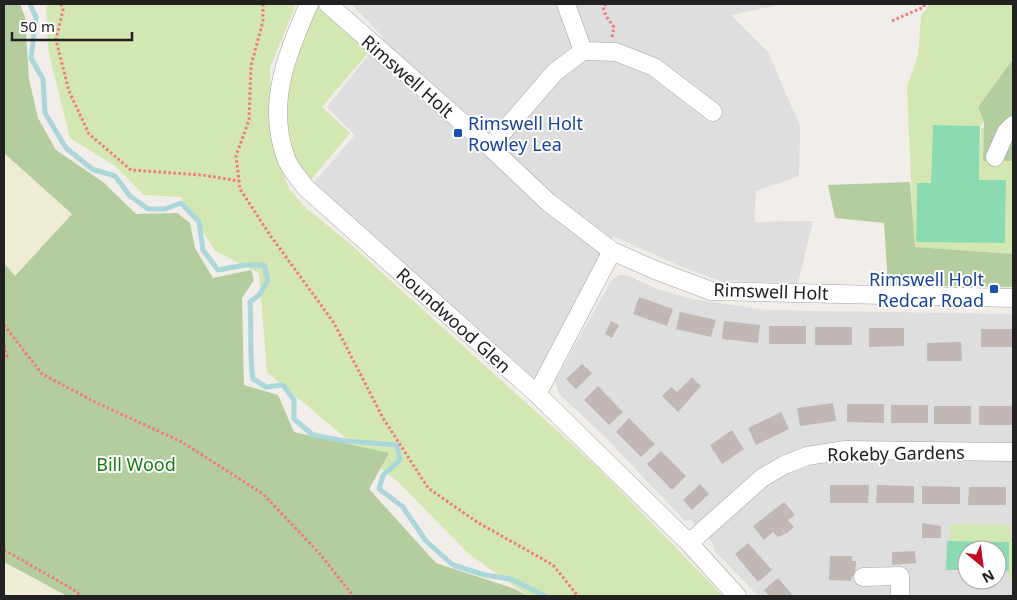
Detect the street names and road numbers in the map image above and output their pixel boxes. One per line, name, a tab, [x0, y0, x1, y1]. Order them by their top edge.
street label: Rimswell Holt	[357, 29, 460, 123]
street label: Roundwood Glen	[392, 262, 516, 378]
street label: Rimswell Holt	[713, 277, 829, 305]
street label: Rokeby Gardens	[827, 440, 965, 466]

